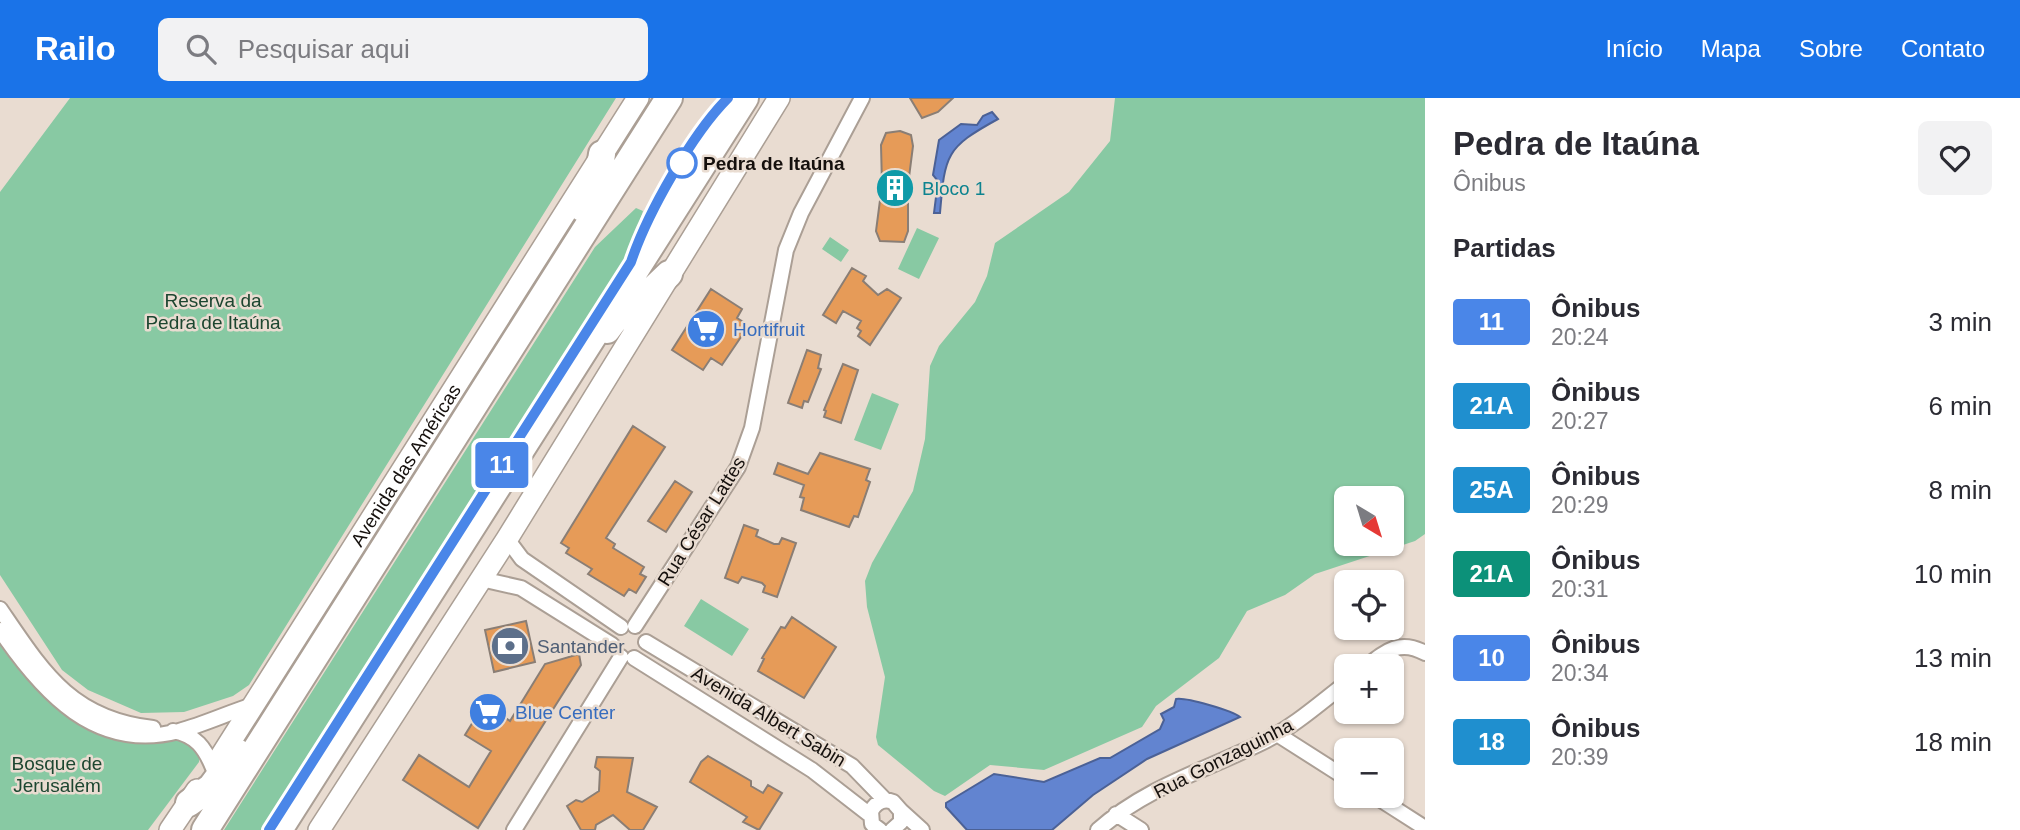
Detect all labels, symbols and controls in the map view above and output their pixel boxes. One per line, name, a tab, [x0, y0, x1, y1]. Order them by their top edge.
search box	[158, 18, 648, 81]
text: Railo	[35, 30, 116, 67]
icon: search	[182, 30, 220, 68]
text: Pesquisar aqui	[238, 34, 410, 64]
text: Início	[1605, 35, 1663, 62]
text: Mapa	[1701, 35, 1761, 62]
text: Sobre	[1799, 35, 1863, 62]
text: Contato	[1901, 35, 1985, 62]
button: heart	[1918, 121, 1992, 195]
text: Pedra de Itaúna	[1453, 125, 1699, 162]
marker: Pedra de Itaúna	[667, 148, 697, 178]
place label: Pedra de Itaúna	[703, 153, 845, 174]
building icon: Bloco 1	[874, 167, 916, 209]
text: Ônibus	[1453, 170, 1526, 196]
place label: Bloco 1	[922, 178, 985, 199]
text: Partidas	[1453, 233, 1556, 263]
park label: Reserva da Pedra de Itaúna	[145, 290, 281, 333]
text: Ônibus	[1551, 293, 1641, 323]
text: 3 min	[1928, 307, 1992, 337]
supermarket icon: Hortifruit	[685, 308, 727, 350]
text: 11	[1479, 308, 1504, 335]
place label: Hortifruit	[733, 319, 806, 340]
text: 20:24	[1551, 324, 1609, 350]
text: Ônibus	[1551, 377, 1641, 407]
street label: Avenida das Américas	[347, 380, 465, 550]
text: 6 min	[1928, 391, 1992, 421]
text: 21A	[1469, 392, 1514, 419]
text: 20:27	[1551, 408, 1609, 434]
line badge: 11	[470, 442, 534, 488]
text: 11	[489, 451, 515, 478]
street label: Rua César Lattes	[653, 453, 750, 590]
text: Ônibus	[1551, 461, 1641, 491]
text: 8 min	[1928, 475, 1992, 505]
text: 25A	[1469, 476, 1514, 503]
north arrow	[1334, 486, 1404, 556]
map controls	[1334, 486, 1404, 808]
text: 20:29	[1551, 492, 1609, 518]
text: Ônibus	[1551, 545, 1641, 575]
text: 10 min	[1914, 559, 1992, 589]
text: 21A	[1469, 560, 1514, 587]
button: locate	[1334, 570, 1404, 640]
text: 20:31	[1551, 576, 1609, 602]
bank icon: Santander	[489, 625, 531, 667]
text: Ônibus	[1551, 629, 1641, 659]
place label: Santander	[537, 636, 625, 657]
text: 13 min	[1914, 643, 1992, 673]
text: 10	[1478, 644, 1505, 671]
button: +	[1334, 654, 1404, 724]
text: 20:34	[1551, 660, 1609, 686]
street label: Avenida Albert Sabin	[688, 662, 850, 771]
supermarket icon: Blue Center	[467, 691, 509, 733]
place label: Blue Center	[515, 702, 616, 723]
text: Ônibus	[1551, 713, 1641, 743]
street label: Rua Gonzaguinha	[1150, 714, 1297, 803]
text: 18 min	[1914, 727, 1992, 757]
text: 18	[1478, 728, 1505, 755]
button: −	[1334, 738, 1404, 808]
text: 20:39	[1551, 744, 1609, 770]
park label: Bosque de Jerusalém	[12, 753, 102, 796]

